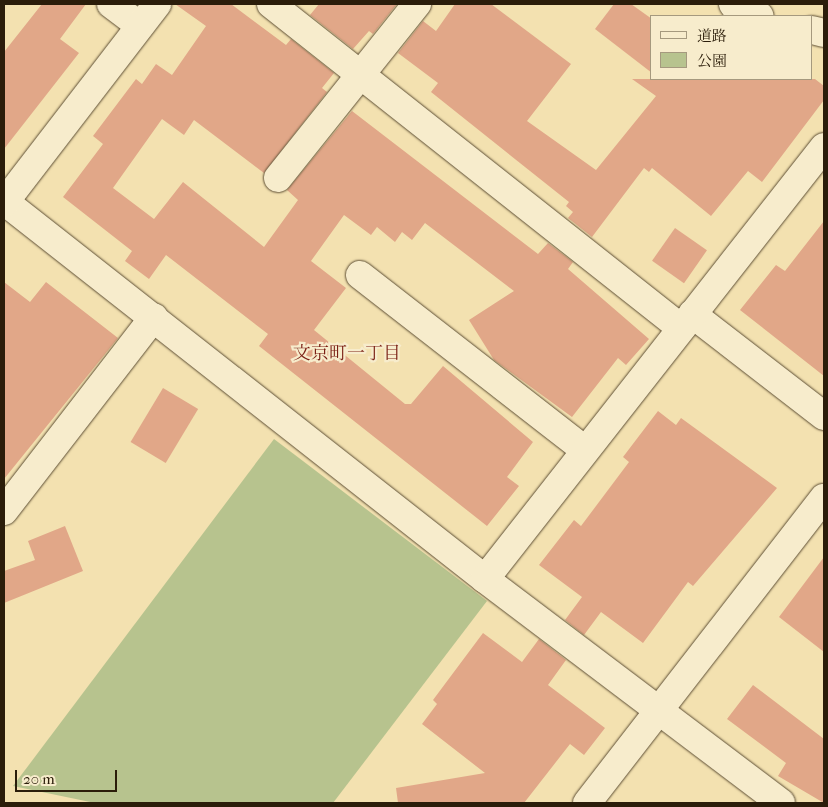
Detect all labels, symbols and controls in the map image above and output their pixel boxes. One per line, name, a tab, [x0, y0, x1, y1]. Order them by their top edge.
legend	[650, 15, 813, 80]
text: 道路	[697, 27, 727, 45]
text: 公園	[697, 52, 727, 70]
district label: 文京町一丁目	[293, 343, 401, 365]
scale bar	[18, 760, 120, 792]
text: 20 m	[23, 770, 55, 788]

